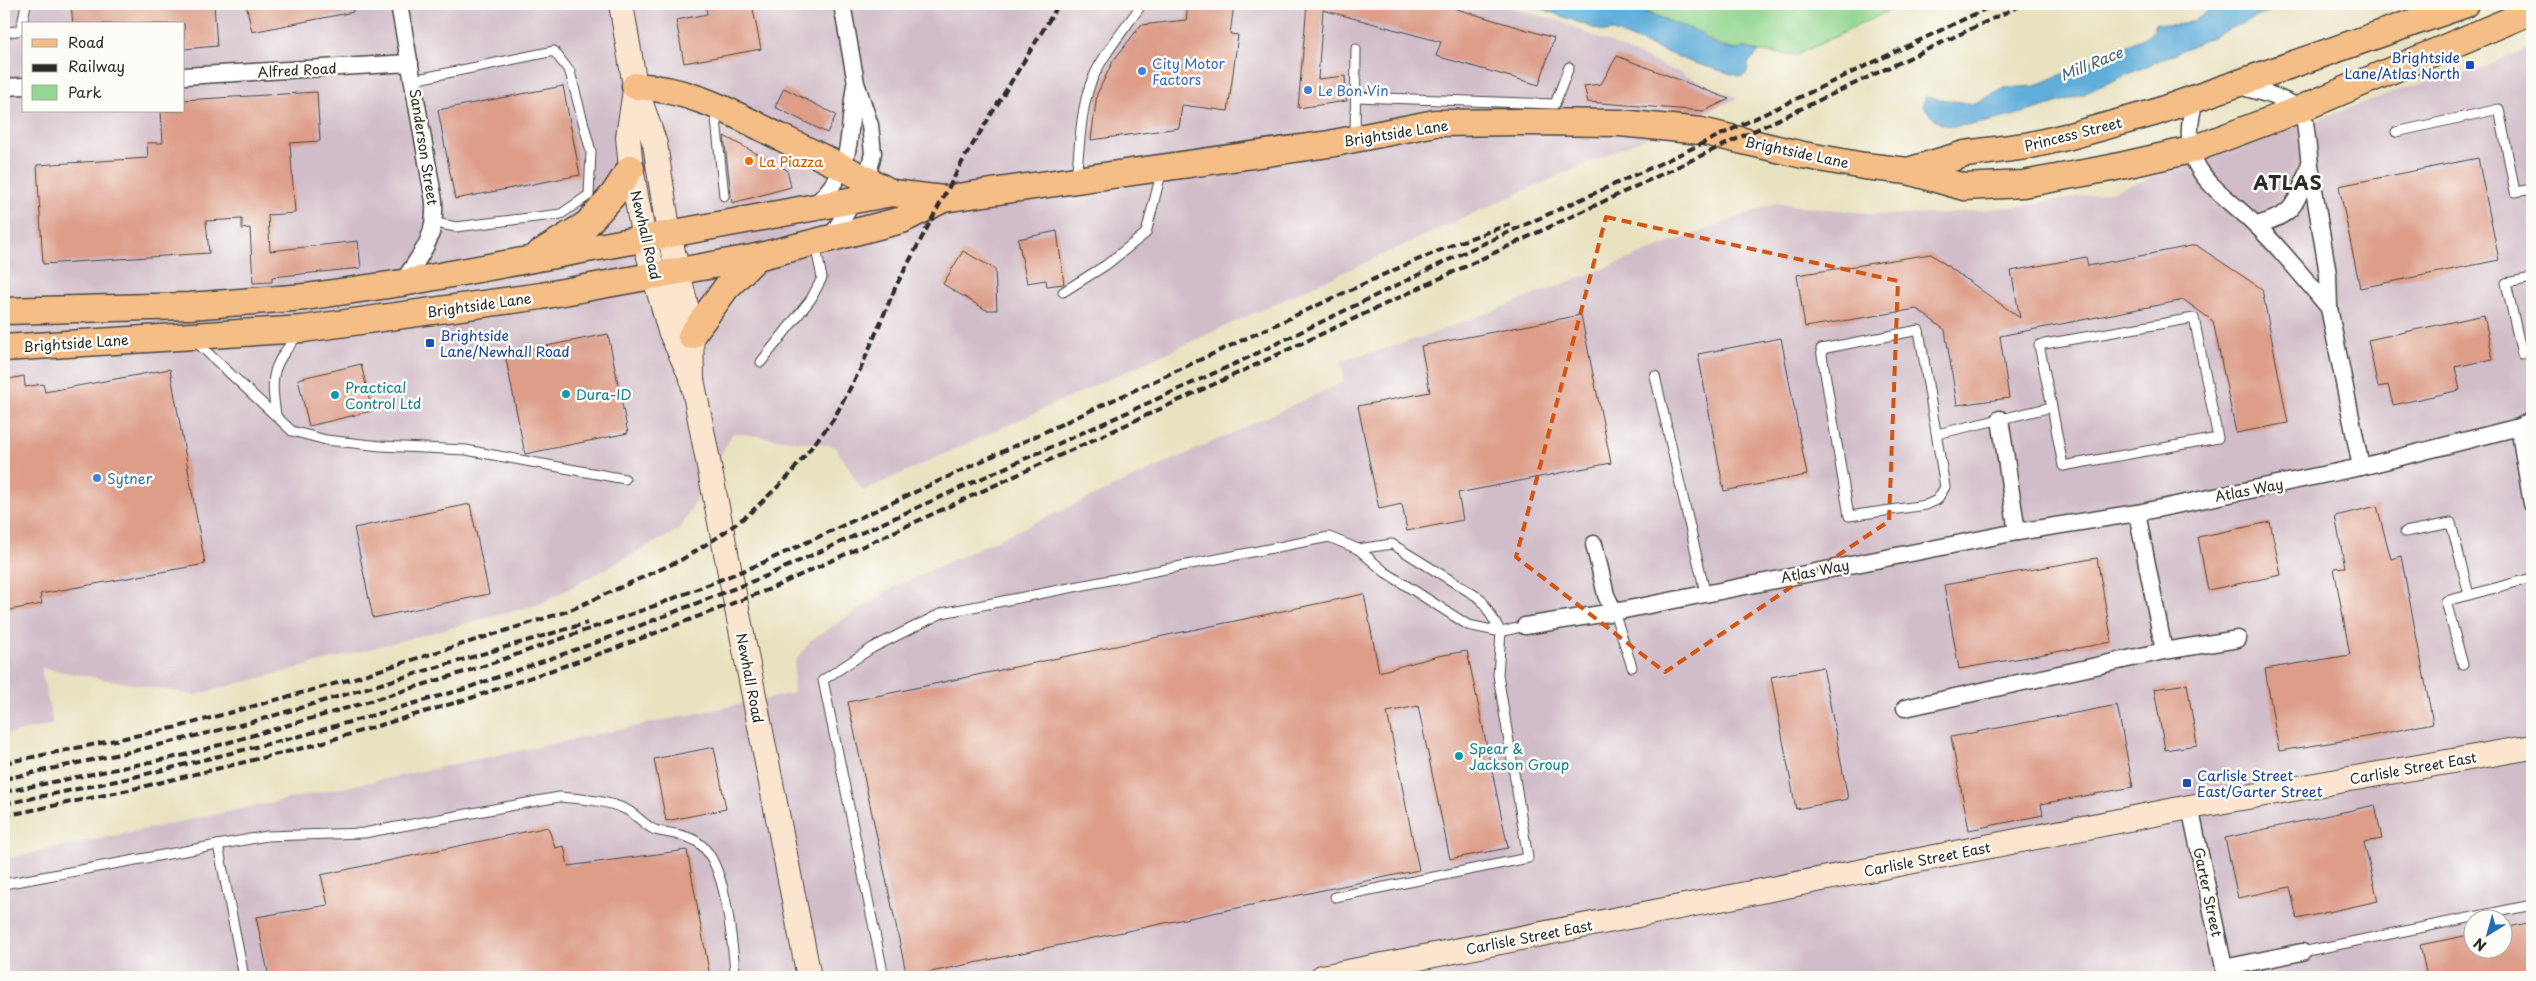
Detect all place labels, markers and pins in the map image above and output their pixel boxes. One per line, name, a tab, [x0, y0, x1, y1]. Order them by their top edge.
place label: Brightside Lane/Atlas North	[2344, 47, 2460, 84]
place label: City Motor Factors	[1152, 53, 1226, 90]
marker: Brightside Lane/Atlas North	[2464, 59, 2476, 71]
marker: City Motor Factors	[1136, 65, 1148, 77]
place label: Le Bon Vin	[1318, 80, 1389, 101]
marker: Le Bon Vin	[1302, 84, 1314, 96]
place label: La Piazza	[759, 151, 824, 172]
marker: La Piazza	[743, 155, 755, 167]
place label: Brightside Lane/Newhall Road	[440, 325, 570, 362]
marker: Brightside Lane/Newhall Road	[424, 337, 436, 349]
place label: Practical Control Ltd	[345, 377, 421, 414]
place label: Dura-ID	[576, 384, 632, 405]
marker: Dura-ID	[560, 388, 572, 400]
marker: Practical Control Ltd	[329, 389, 341, 401]
place label: Sytner	[107, 468, 153, 489]
marker: Sytner	[91, 472, 103, 484]
place label: Spear & Jackson Group	[1469, 738, 1569, 775]
marker: Spear & Jackson Group	[1453, 750, 1465, 762]
place label: Carlisle Street East/Garter Street	[2197, 765, 2323, 802]
marker: Carlisle Street East/Garter Street	[2181, 777, 2193, 789]

